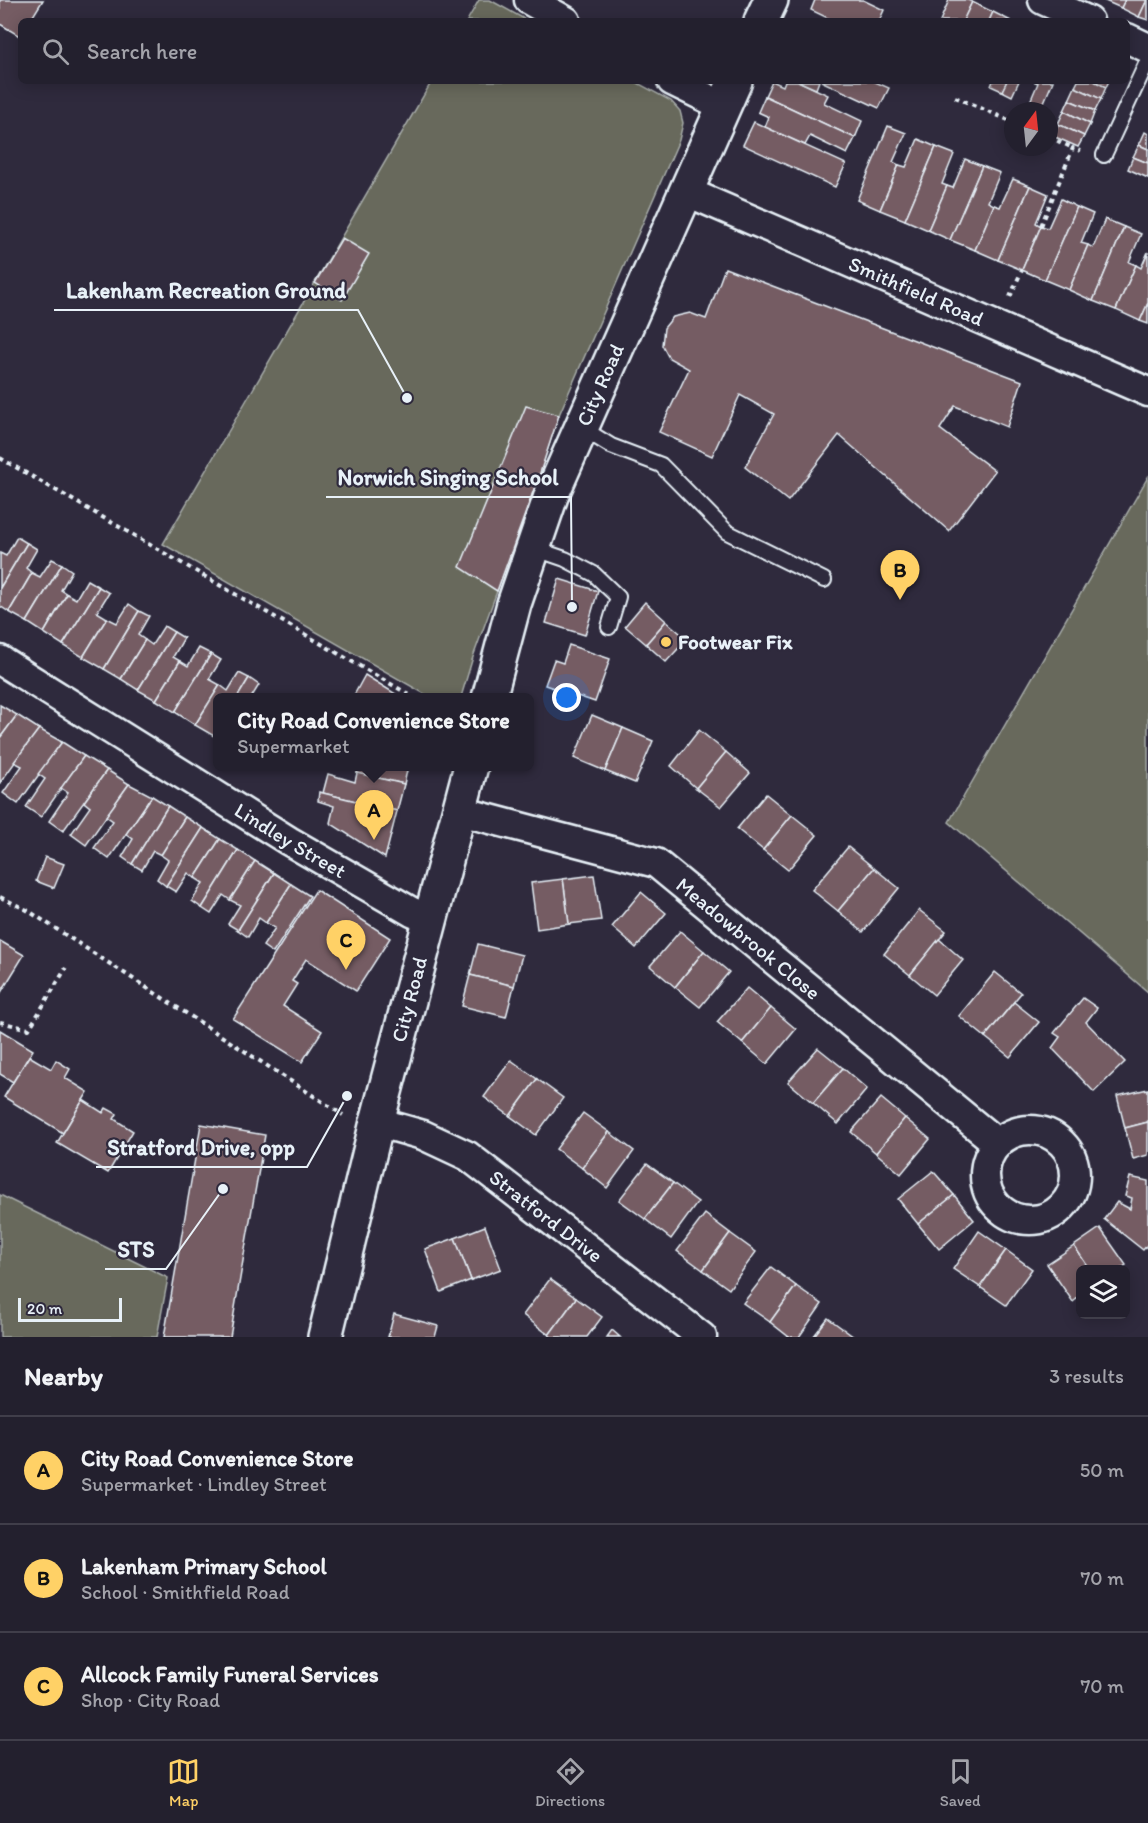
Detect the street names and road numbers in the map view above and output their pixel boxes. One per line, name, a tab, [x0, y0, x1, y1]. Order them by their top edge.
street label: Smithfield Road	[845, 251, 988, 331]
street label: City Road	[571, 339, 629, 430]
street label: Lindley Street	[230, 797, 351, 883]
street label: Meadowbrook Close	[671, 872, 826, 1005]
street label: City Road	[386, 953, 432, 1045]
street label: Stratford Drive	[485, 1164, 608, 1268]

